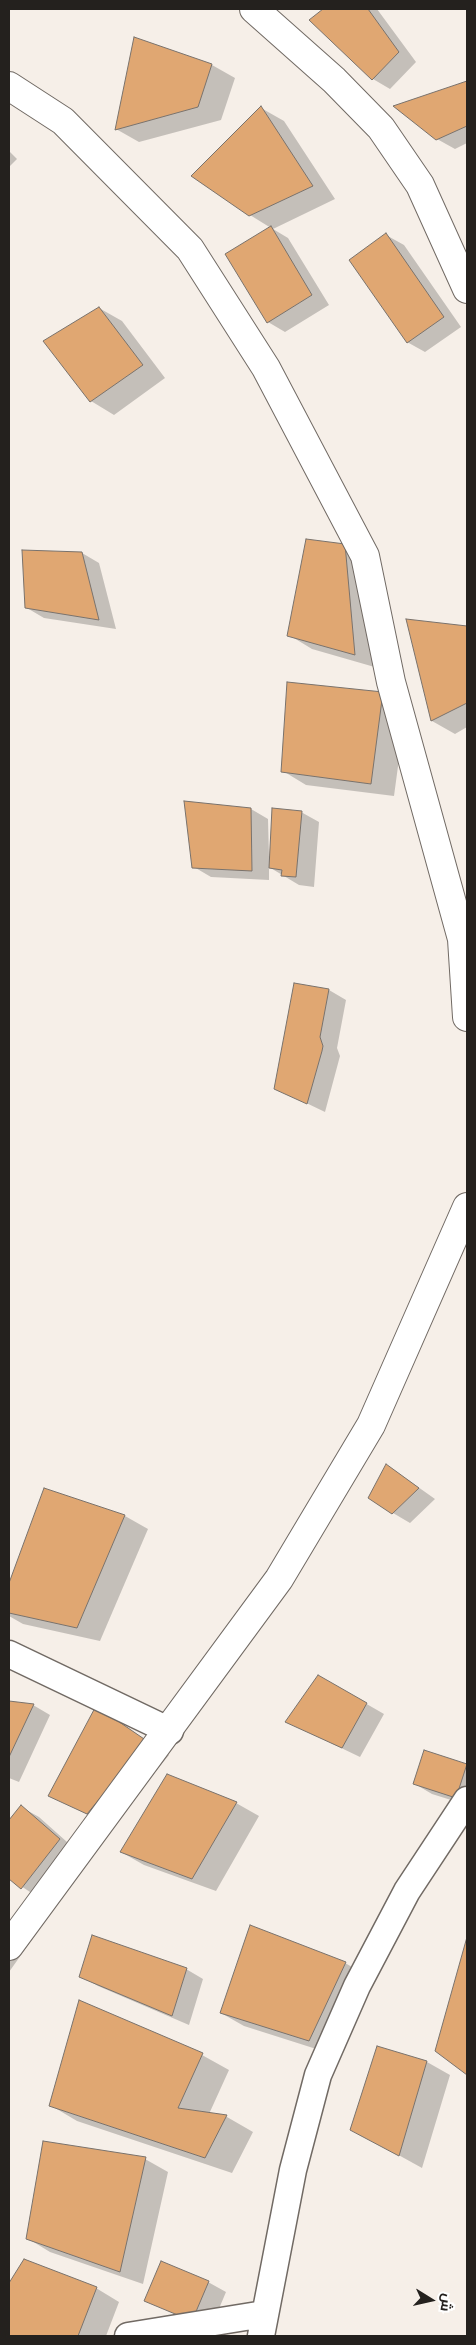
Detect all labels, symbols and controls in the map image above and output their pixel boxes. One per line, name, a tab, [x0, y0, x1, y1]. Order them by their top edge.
north arrow	[406, 2275, 456, 2325]
text: ش	[437, 2293, 455, 2313]

